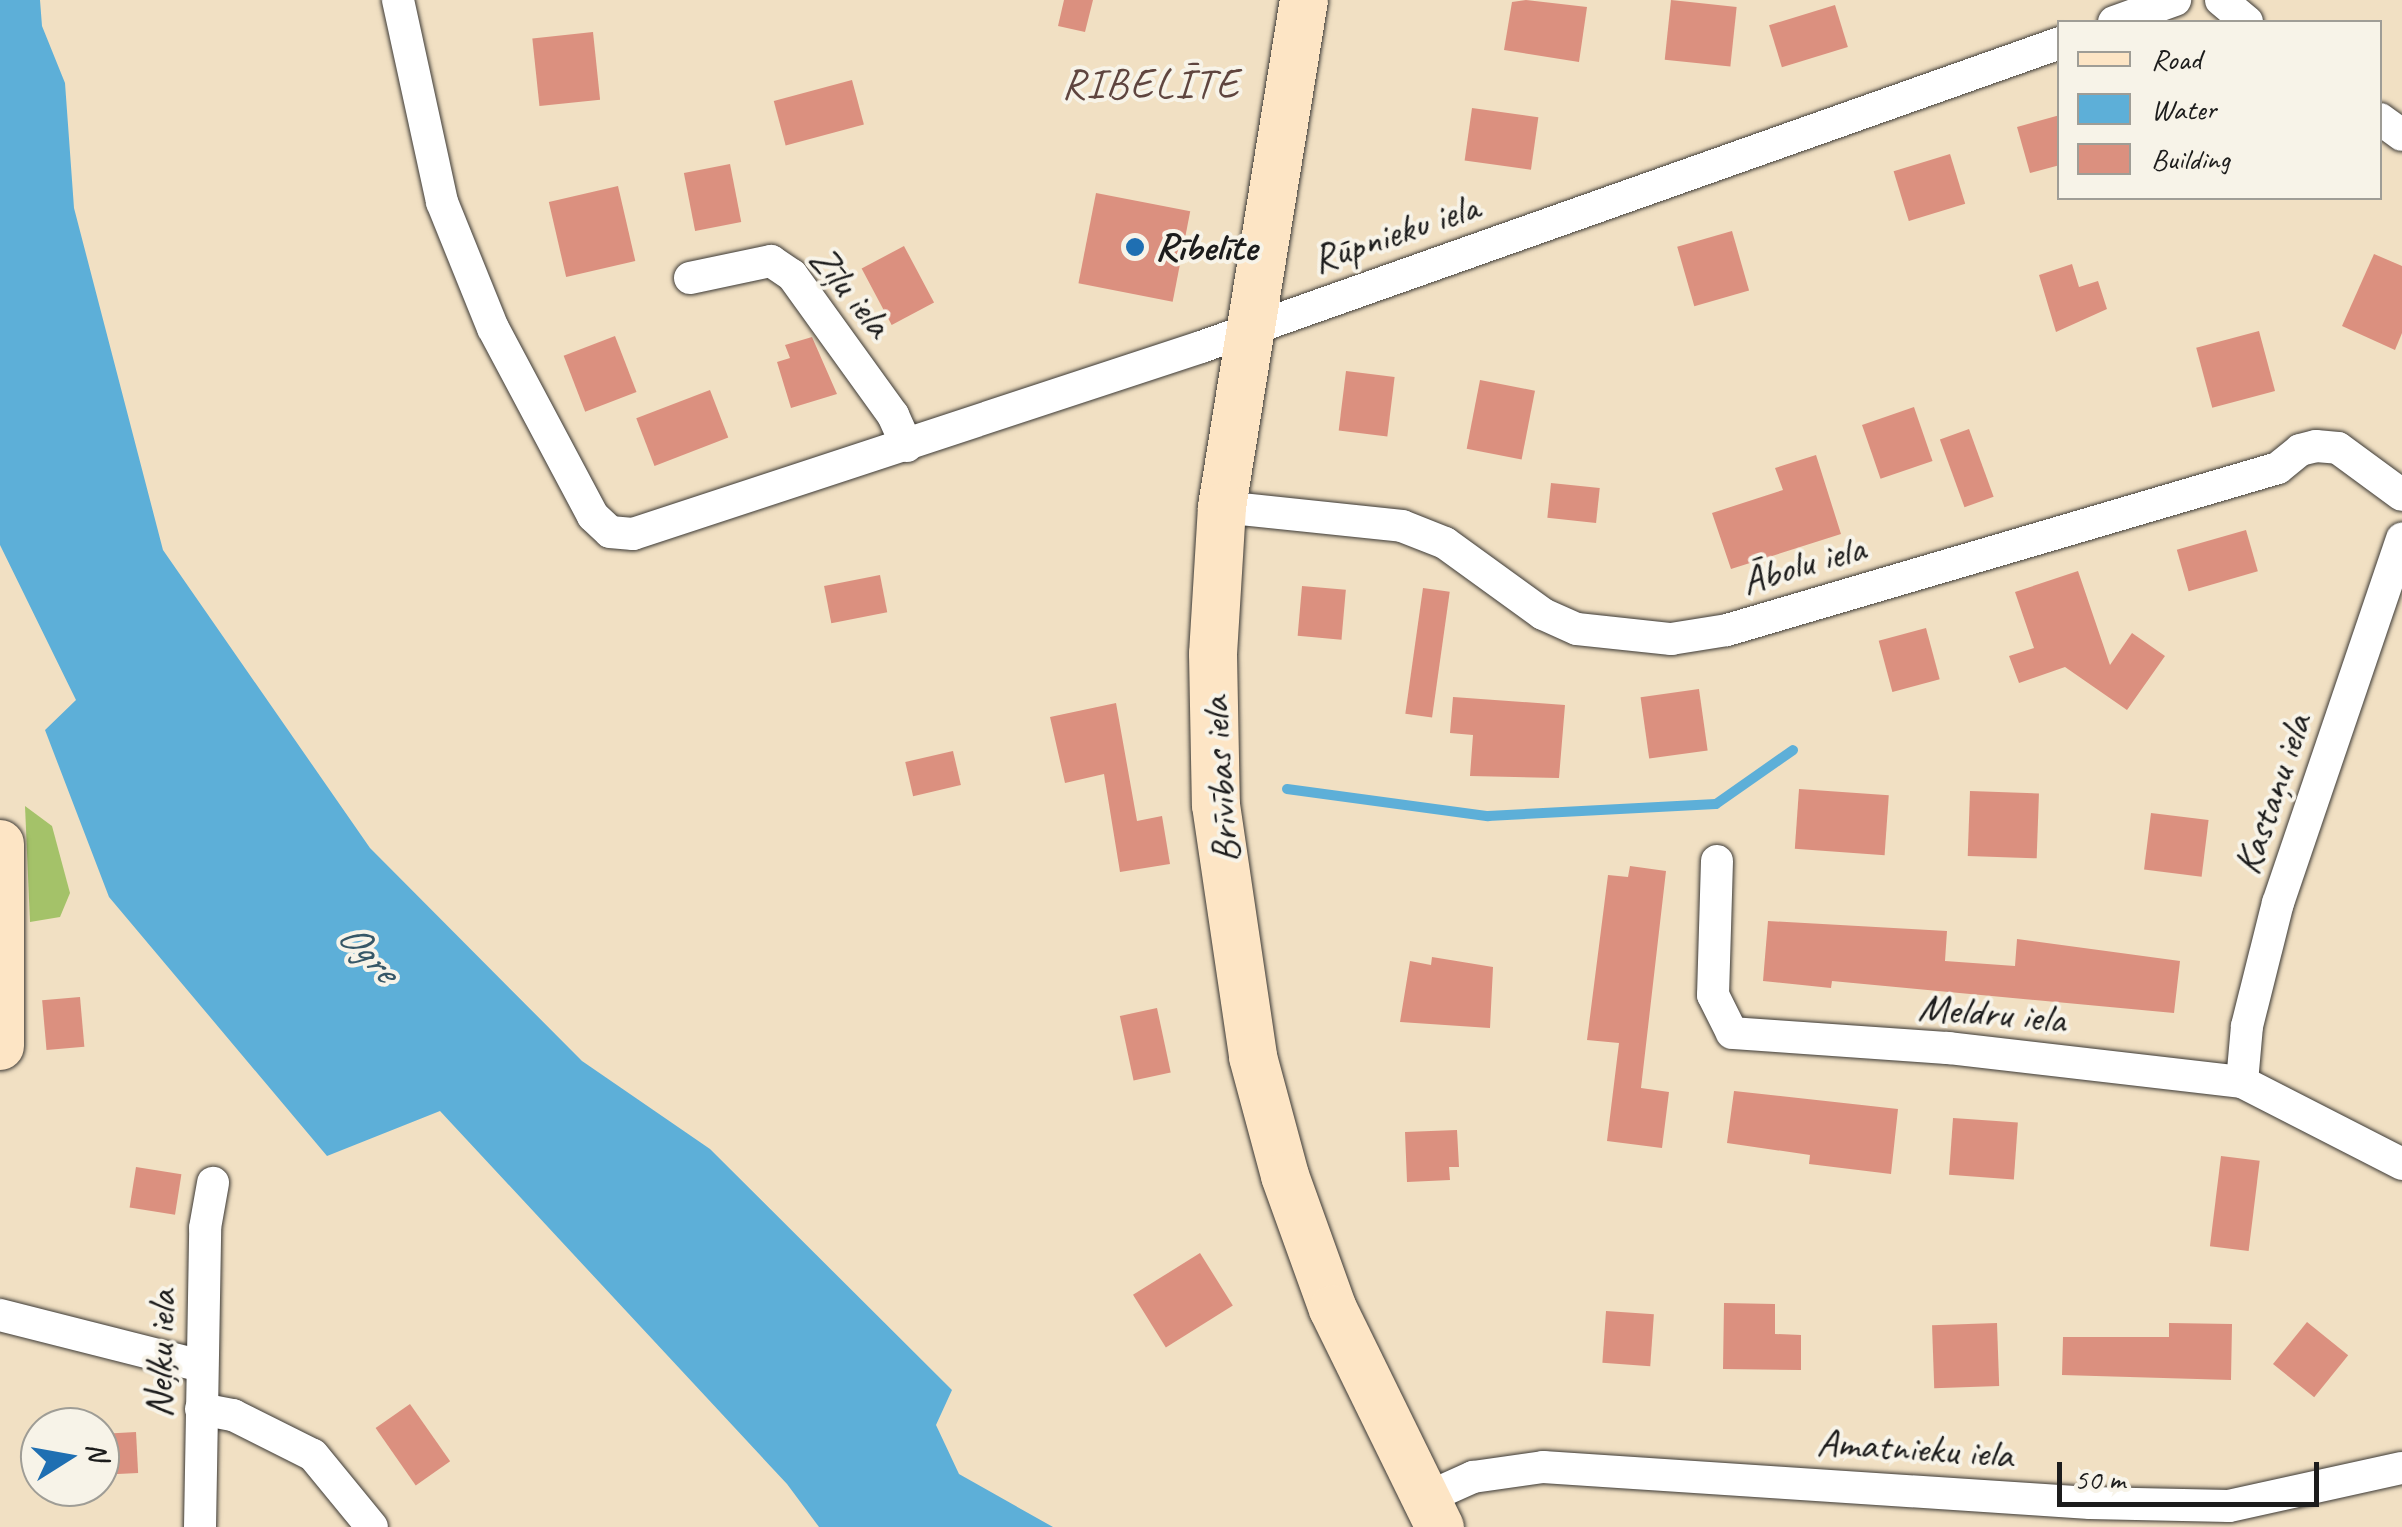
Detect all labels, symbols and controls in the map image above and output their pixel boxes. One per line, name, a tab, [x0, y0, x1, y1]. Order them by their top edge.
legend	[2057, 20, 2382, 200]
text: Road	[2151, 40, 2201, 78]
district label: RIBELĪTE	[1062, 59, 1240, 109]
text: Water	[2151, 90, 2216, 128]
text: Building	[2151, 140, 2230, 178]
street label: Rūpnieku iela	[1306, 182, 1484, 284]
place label: Rībelīte	[1155, 223, 1257, 271]
street label: Zīļu iela	[800, 236, 902, 346]
marker: Rībelīte	[1124, 236, 1146, 258]
street label: Ābolu iela	[1736, 523, 1870, 605]
street label: Brīvības iela	[1190, 696, 1250, 864]
street label: Kastaņu iela	[2222, 708, 2322, 880]
water label: Ogre	[327, 911, 409, 993]
street label: Meldru iela	[1917, 983, 2067, 1043]
street label: Neļķu iela	[134, 1290, 186, 1418]
north arrow	[20, 1407, 120, 1507]
street label: Amatnieku iela	[1816, 1417, 2014, 1479]
text: N	[79, 1440, 117, 1463]
scale bar	[2062, 1442, 2324, 1504]
text: 50 m	[2074, 1460, 2125, 1498]

